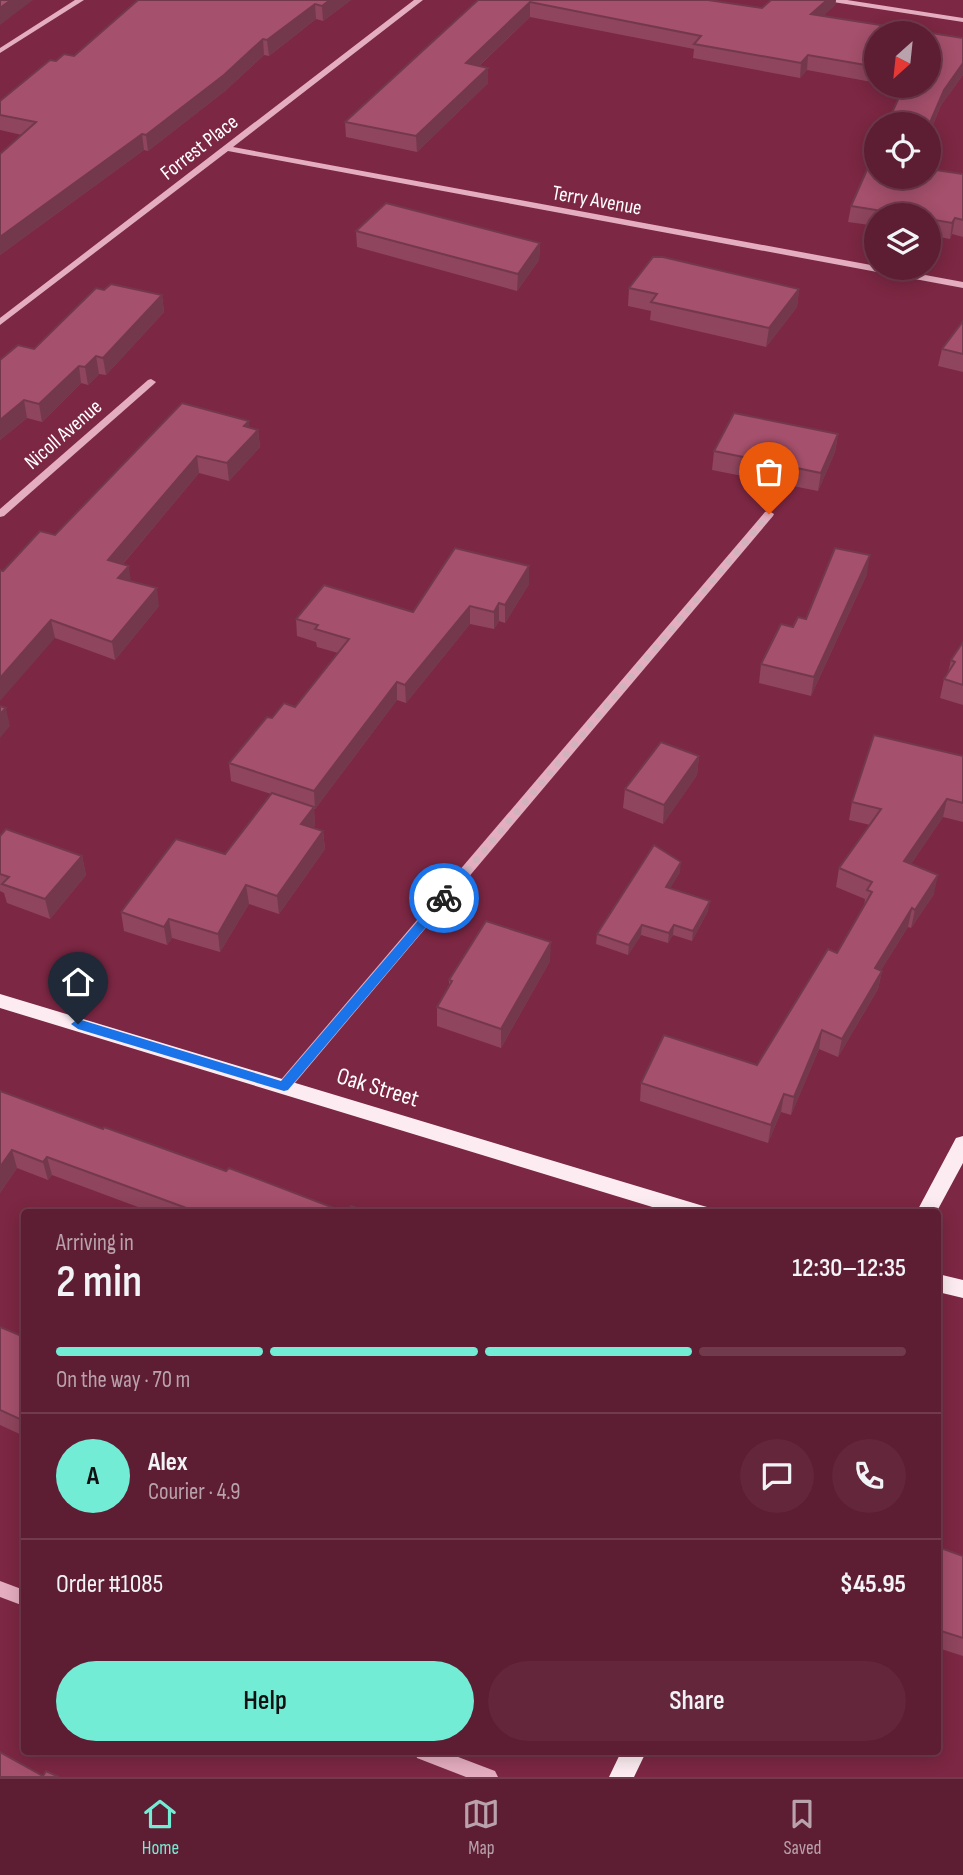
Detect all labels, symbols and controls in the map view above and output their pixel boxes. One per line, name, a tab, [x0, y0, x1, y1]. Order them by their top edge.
north arrow	[864, 21, 942, 98]
map controls	[864, 21, 941, 280]
street label: Forrest Place	[156, 109, 243, 185]
button: locate	[864, 112, 941, 189]
street label: Terry Avenue	[550, 180, 644, 221]
button: layers	[864, 203, 941, 280]
street label: Nicoll Avenue	[20, 394, 107, 475]
pin	[739, 442, 799, 514]
icon: bag	[750, 453, 788, 491]
courier	[409, 863, 479, 933]
icon: bike	[425, 879, 463, 917]
pin	[48, 952, 108, 1024]
icon: home	[59, 963, 97, 1001]
street label: Oak Street	[333, 1061, 422, 1114]
text: Arriving in	[56, 1229, 134, 1257]
text: 12:30–12:35	[792, 1253, 906, 1284]
text: 2 min	[56, 1255, 142, 1310]
text: On the way · 70 m	[56, 1366, 190, 1394]
button: chat	[740, 1439, 814, 1513]
button: phone	[832, 1439, 906, 1513]
text: Alex	[148, 1447, 188, 1478]
text: A	[87, 1461, 99, 1492]
text: Courier · 4.9	[148, 1478, 240, 1506]
text: Order #1085	[56, 1569, 163, 1600]
text: $45.95	[840, 1569, 906, 1600]
button: Help	[56, 1661, 474, 1741]
button: Share	[488, 1661, 906, 1741]
tab: Home	[141, 1795, 179, 1860]
tab: Map	[462, 1795, 500, 1860]
tab: Saved	[783, 1795, 822, 1860]

